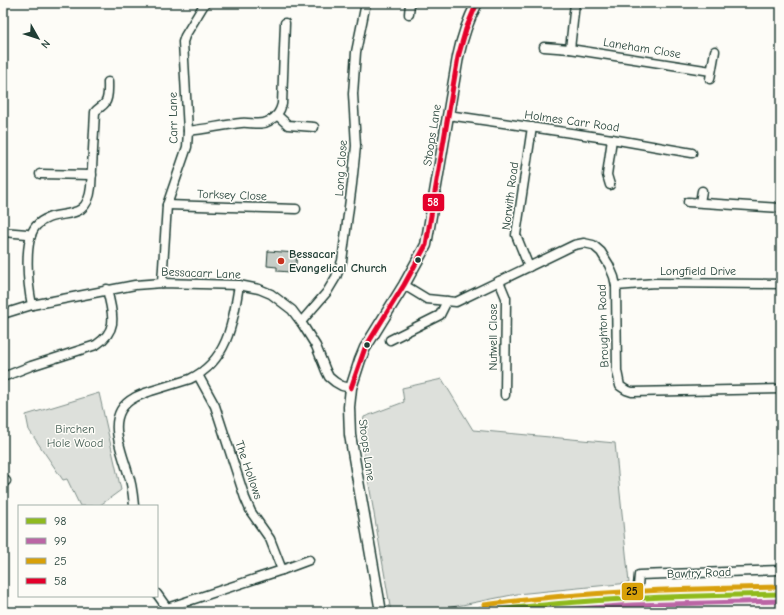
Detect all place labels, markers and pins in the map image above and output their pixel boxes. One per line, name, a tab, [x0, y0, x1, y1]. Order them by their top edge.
place label: Bessacar Evangelical Church	[289, 247, 387, 275]
unlabelled marker	[413, 255, 423, 265]
marker: Bessacar Evangelical Church	[276, 256, 286, 266]
unlabelled marker	[362, 340, 372, 350]

